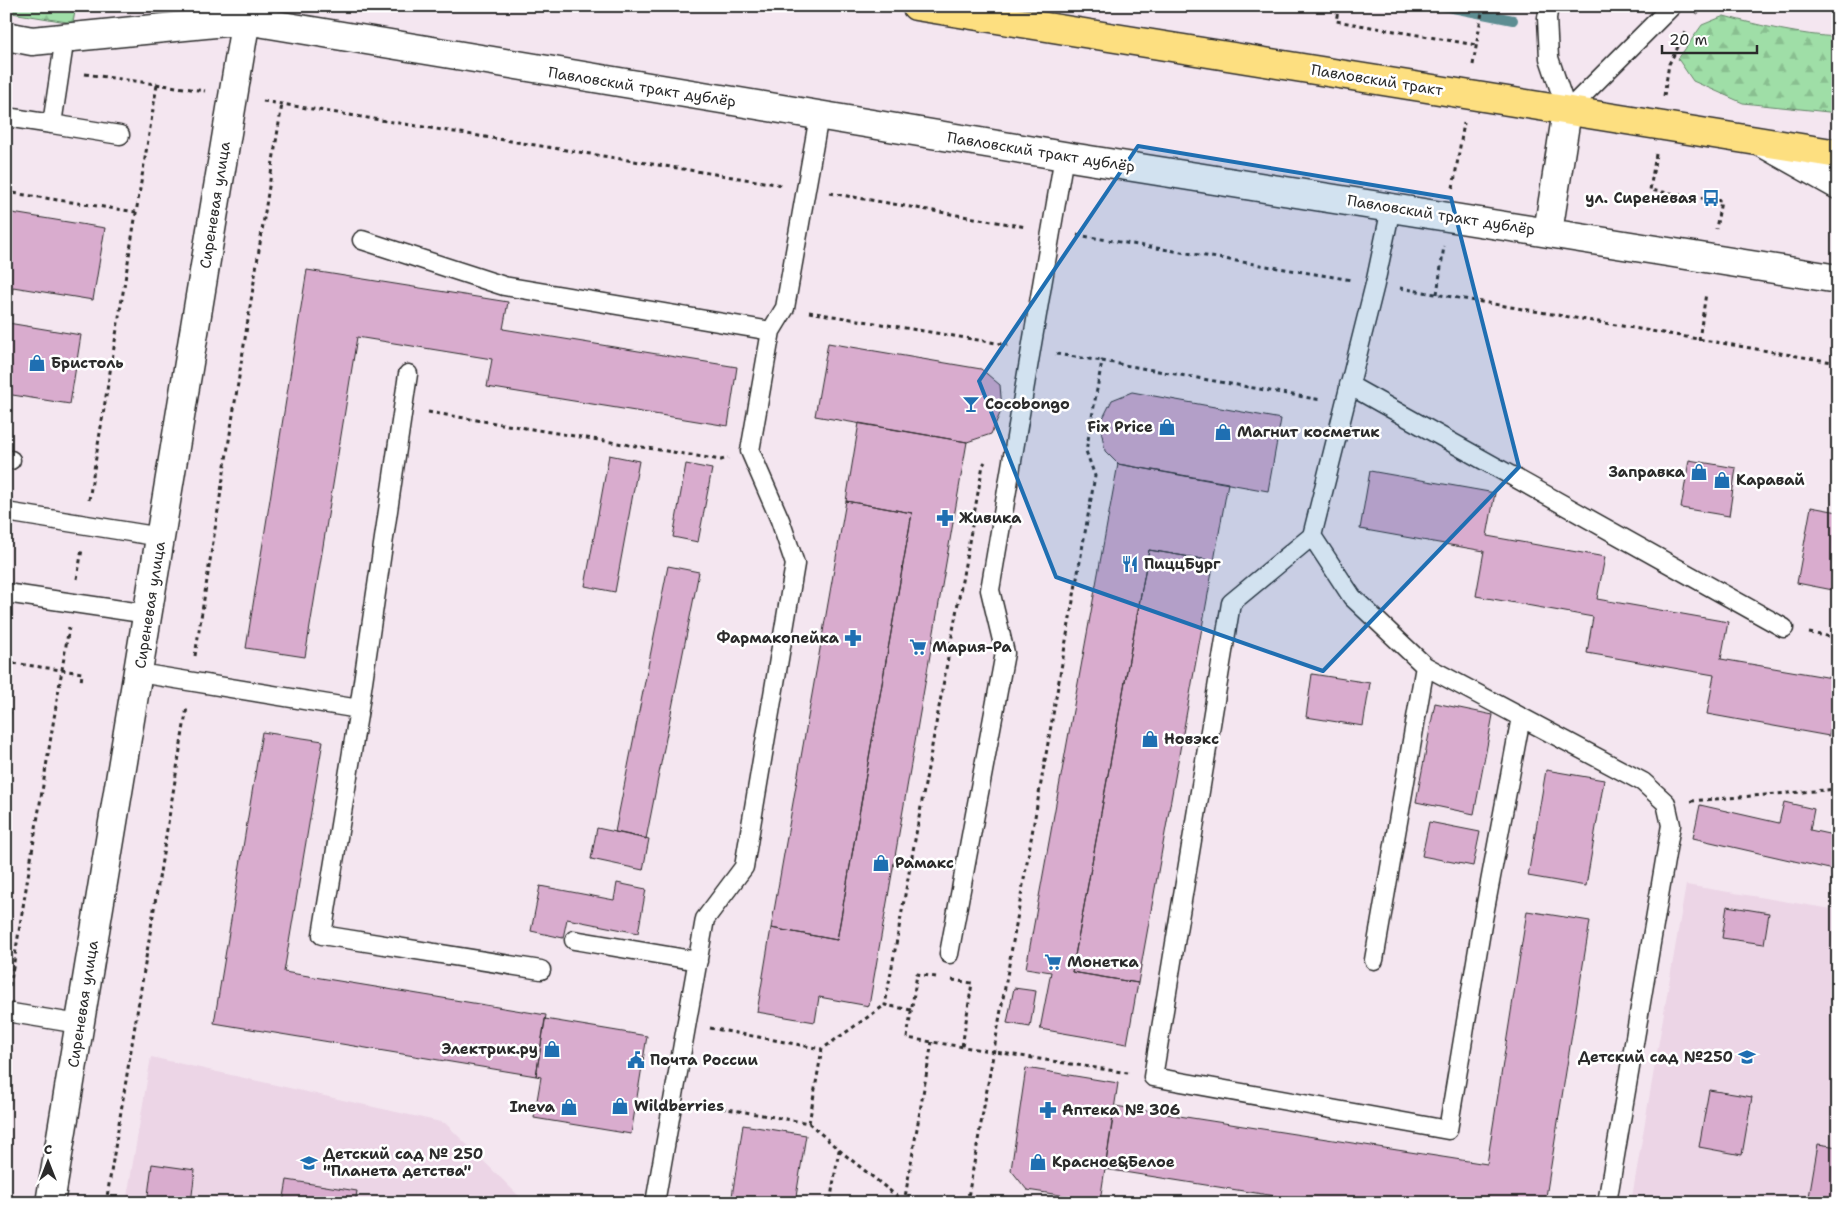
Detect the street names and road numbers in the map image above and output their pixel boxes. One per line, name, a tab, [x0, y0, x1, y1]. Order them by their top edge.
street label: Павловский тракт	[1310, 60, 1445, 100]
street label: Павловский тракт дублёр	[547, 62, 737, 112]
street label: Павловский тракт дублёр	[946, 127, 1136, 177]
street label: Сиреневая улица	[195, 139, 235, 270]
street label: Павловский тракт дублёр	[1346, 190, 1536, 240]
street label: Сиреневая улица	[130, 539, 170, 670]
street label: Сиреневая улица	[63, 938, 103, 1069]

